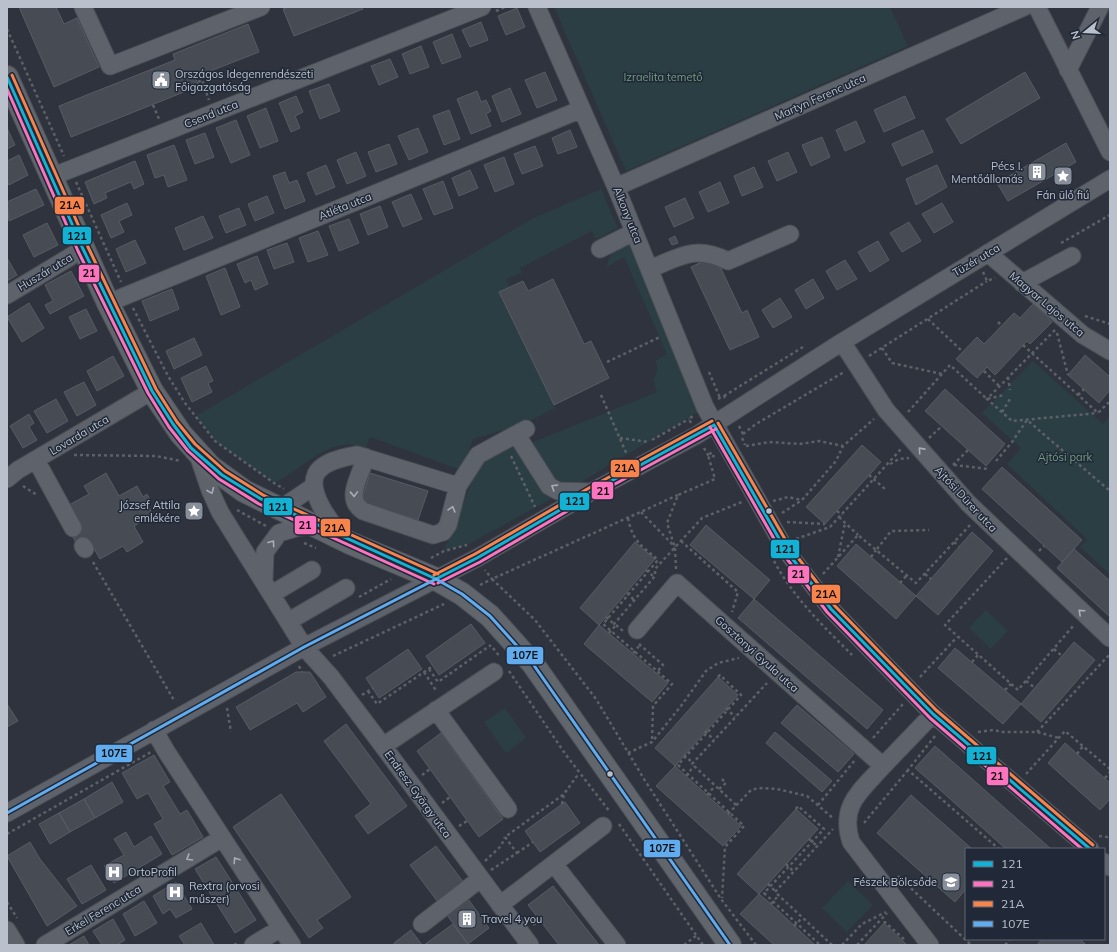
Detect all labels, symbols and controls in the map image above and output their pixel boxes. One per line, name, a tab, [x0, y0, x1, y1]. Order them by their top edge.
north arrow	[1065, 12, 1105, 52]
text: N	[1068, 29, 1083, 41]
place label: Országos Idegenrendészeti Főigazgatóság	[175, 67, 313, 94]
public building icon: Országos Idegenrendészeti Főigazgatóság	[150, 69, 172, 91]
park label: Izraelita temető	[623, 70, 703, 84]
street label: Martyn Ferenc utca	[772, 71, 868, 123]
street label: Csend utca	[182, 97, 240, 131]
place label: Pécs I. Mentőállomás	[951, 159, 1023, 186]
building icon: Pécs I. Mentőállomás	[1026, 161, 1048, 183]
place icon: Fán ülő fiú	[1052, 165, 1074, 187]
street label: Alkony utca	[610, 185, 646, 245]
place label: Fán ülő fiú	[1037, 188, 1089, 202]
street label: Atléta utca	[316, 189, 374, 223]
line badge: 21A	[54, 196, 85, 215]
text: 21A	[59, 198, 81, 212]
line badge: 121	[62, 226, 92, 245]
text: 121	[67, 229, 87, 243]
street label: Tüzér utca	[950, 240, 1002, 280]
street label: Huszár utca	[15, 250, 75, 294]
line badge: 21	[78, 264, 100, 283]
text: 21	[82, 266, 96, 280]
street label: Magyar Lajos utca	[1007, 268, 1087, 340]
street label: Lovarda utca	[47, 412, 111, 458]
one-way arrow	[918, 447, 926, 455]
park label: Ajtósi park	[1038, 450, 1093, 464]
line badge: 21A	[610, 459, 640, 478]
text: 21A	[614, 461, 636, 475]
street label: Ajtósi Dürer utca	[932, 463, 1000, 535]
line badge: 21	[591, 481, 614, 500]
text: 21	[596, 484, 610, 498]
one-way arrow	[551, 485, 558, 492]
one-way arrow	[206, 488, 214, 495]
one-way arrow	[350, 491, 358, 497]
line badge: 121	[559, 492, 590, 511]
text: 121	[565, 494, 585, 508]
line badge: 121	[263, 497, 293, 516]
place label: József Attila emlékére	[119, 498, 180, 525]
place icon: József Attila emlékére	[183, 500, 205, 522]
text: 121	[268, 500, 288, 514]
one-way arrow	[447, 506, 456, 513]
unlabelled marker	[764, 506, 774, 516]
line badge: 21	[294, 515, 317, 535]
text: 21	[298, 518, 312, 532]
line badge: 21A	[320, 518, 351, 537]
text: 21A	[324, 521, 346, 535]
line badge: 121	[770, 539, 800, 559]
one-way arrow	[267, 540, 274, 547]
text: 121	[775, 542, 795, 556]
line badge: 21	[787, 565, 810, 584]
text: 21	[791, 567, 805, 581]
line badge: 21A	[811, 584, 841, 604]
text: 21A	[815, 587, 837, 601]
one-way arrow	[1078, 609, 1086, 617]
street label: Gosztonyi Gyula utca	[712, 613, 802, 695]
line badge: 107E	[506, 646, 544, 665]
text: 107E	[512, 648, 539, 662]
line badge: 107E	[95, 744, 133, 763]
text: 107E	[101, 746, 128, 760]
line badge: 121	[966, 746, 997, 765]
street label: Endresz György utca	[382, 747, 454, 841]
text: 121	[972, 749, 992, 763]
line badge: 21	[986, 766, 1009, 786]
unlabelled marker	[605, 769, 615, 779]
text: 21	[990, 769, 1004, 783]
line badge: 107E	[643, 839, 681, 858]
text: 107E	[649, 841, 676, 855]
legend	[965, 848, 1105, 940]
one-way arrow	[186, 853, 193, 861]
text: 121	[1001, 856, 1023, 871]
one-way arrow	[233, 857, 241, 864]
hospital icon: OrtoProfil	[103, 861, 125, 883]
place label: OrtoProfil	[128, 865, 177, 879]
school or university icon: Fészek Bölcsőde	[940, 871, 962, 893]
place label: Fészek Bölcsőde	[853, 875, 937, 889]
text: 21	[1001, 876, 1015, 891]
place label: Rextra (orvosi műszer)	[189, 879, 260, 906]
hospital icon: Rextra (orvosi műszer)	[164, 881, 186, 903]
street label: Erkel Ferenc utca	[62, 882, 144, 938]
text: 21A	[1001, 896, 1024, 911]
building icon: Travel 4 you	[456, 908, 478, 930]
place label: Travel 4 you	[481, 912, 542, 926]
text: 107E	[1001, 916, 1030, 931]

